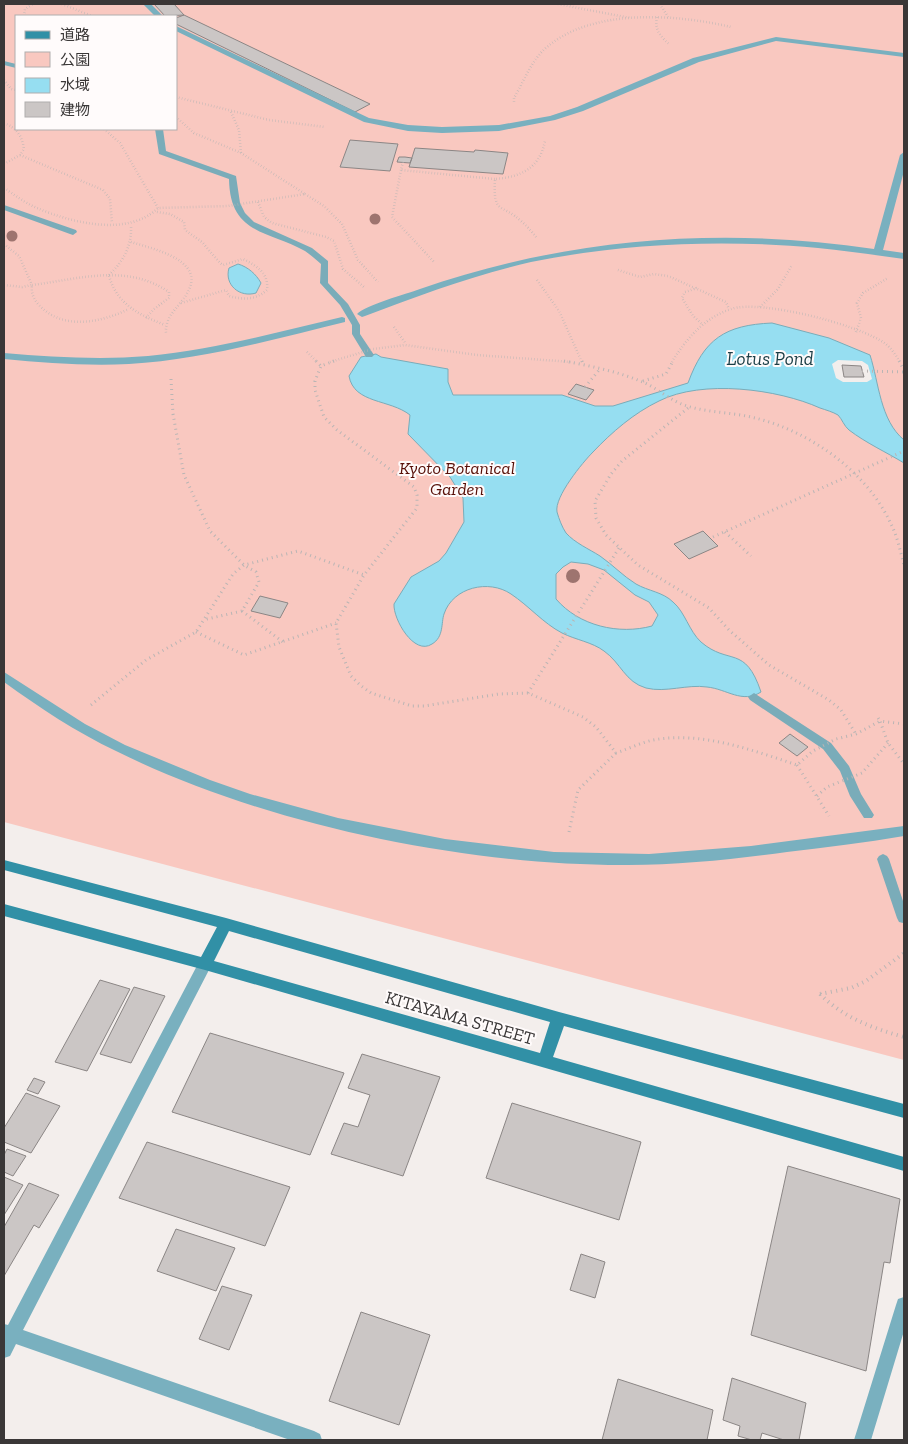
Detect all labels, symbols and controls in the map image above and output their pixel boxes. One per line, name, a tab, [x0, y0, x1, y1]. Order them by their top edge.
legend	[15, 15, 178, 130]
text: 道路	[60, 26, 90, 44]
text: 公園	[60, 51, 90, 69]
text: 水域	[60, 76, 90, 94]
text: 建物	[60, 101, 90, 119]
water label: Lotus Pond	[727, 347, 814, 370]
park label: Kyoto Botanical Garden	[399, 457, 515, 500]
street label: KITAYAMA STREET	[383, 986, 537, 1050]

